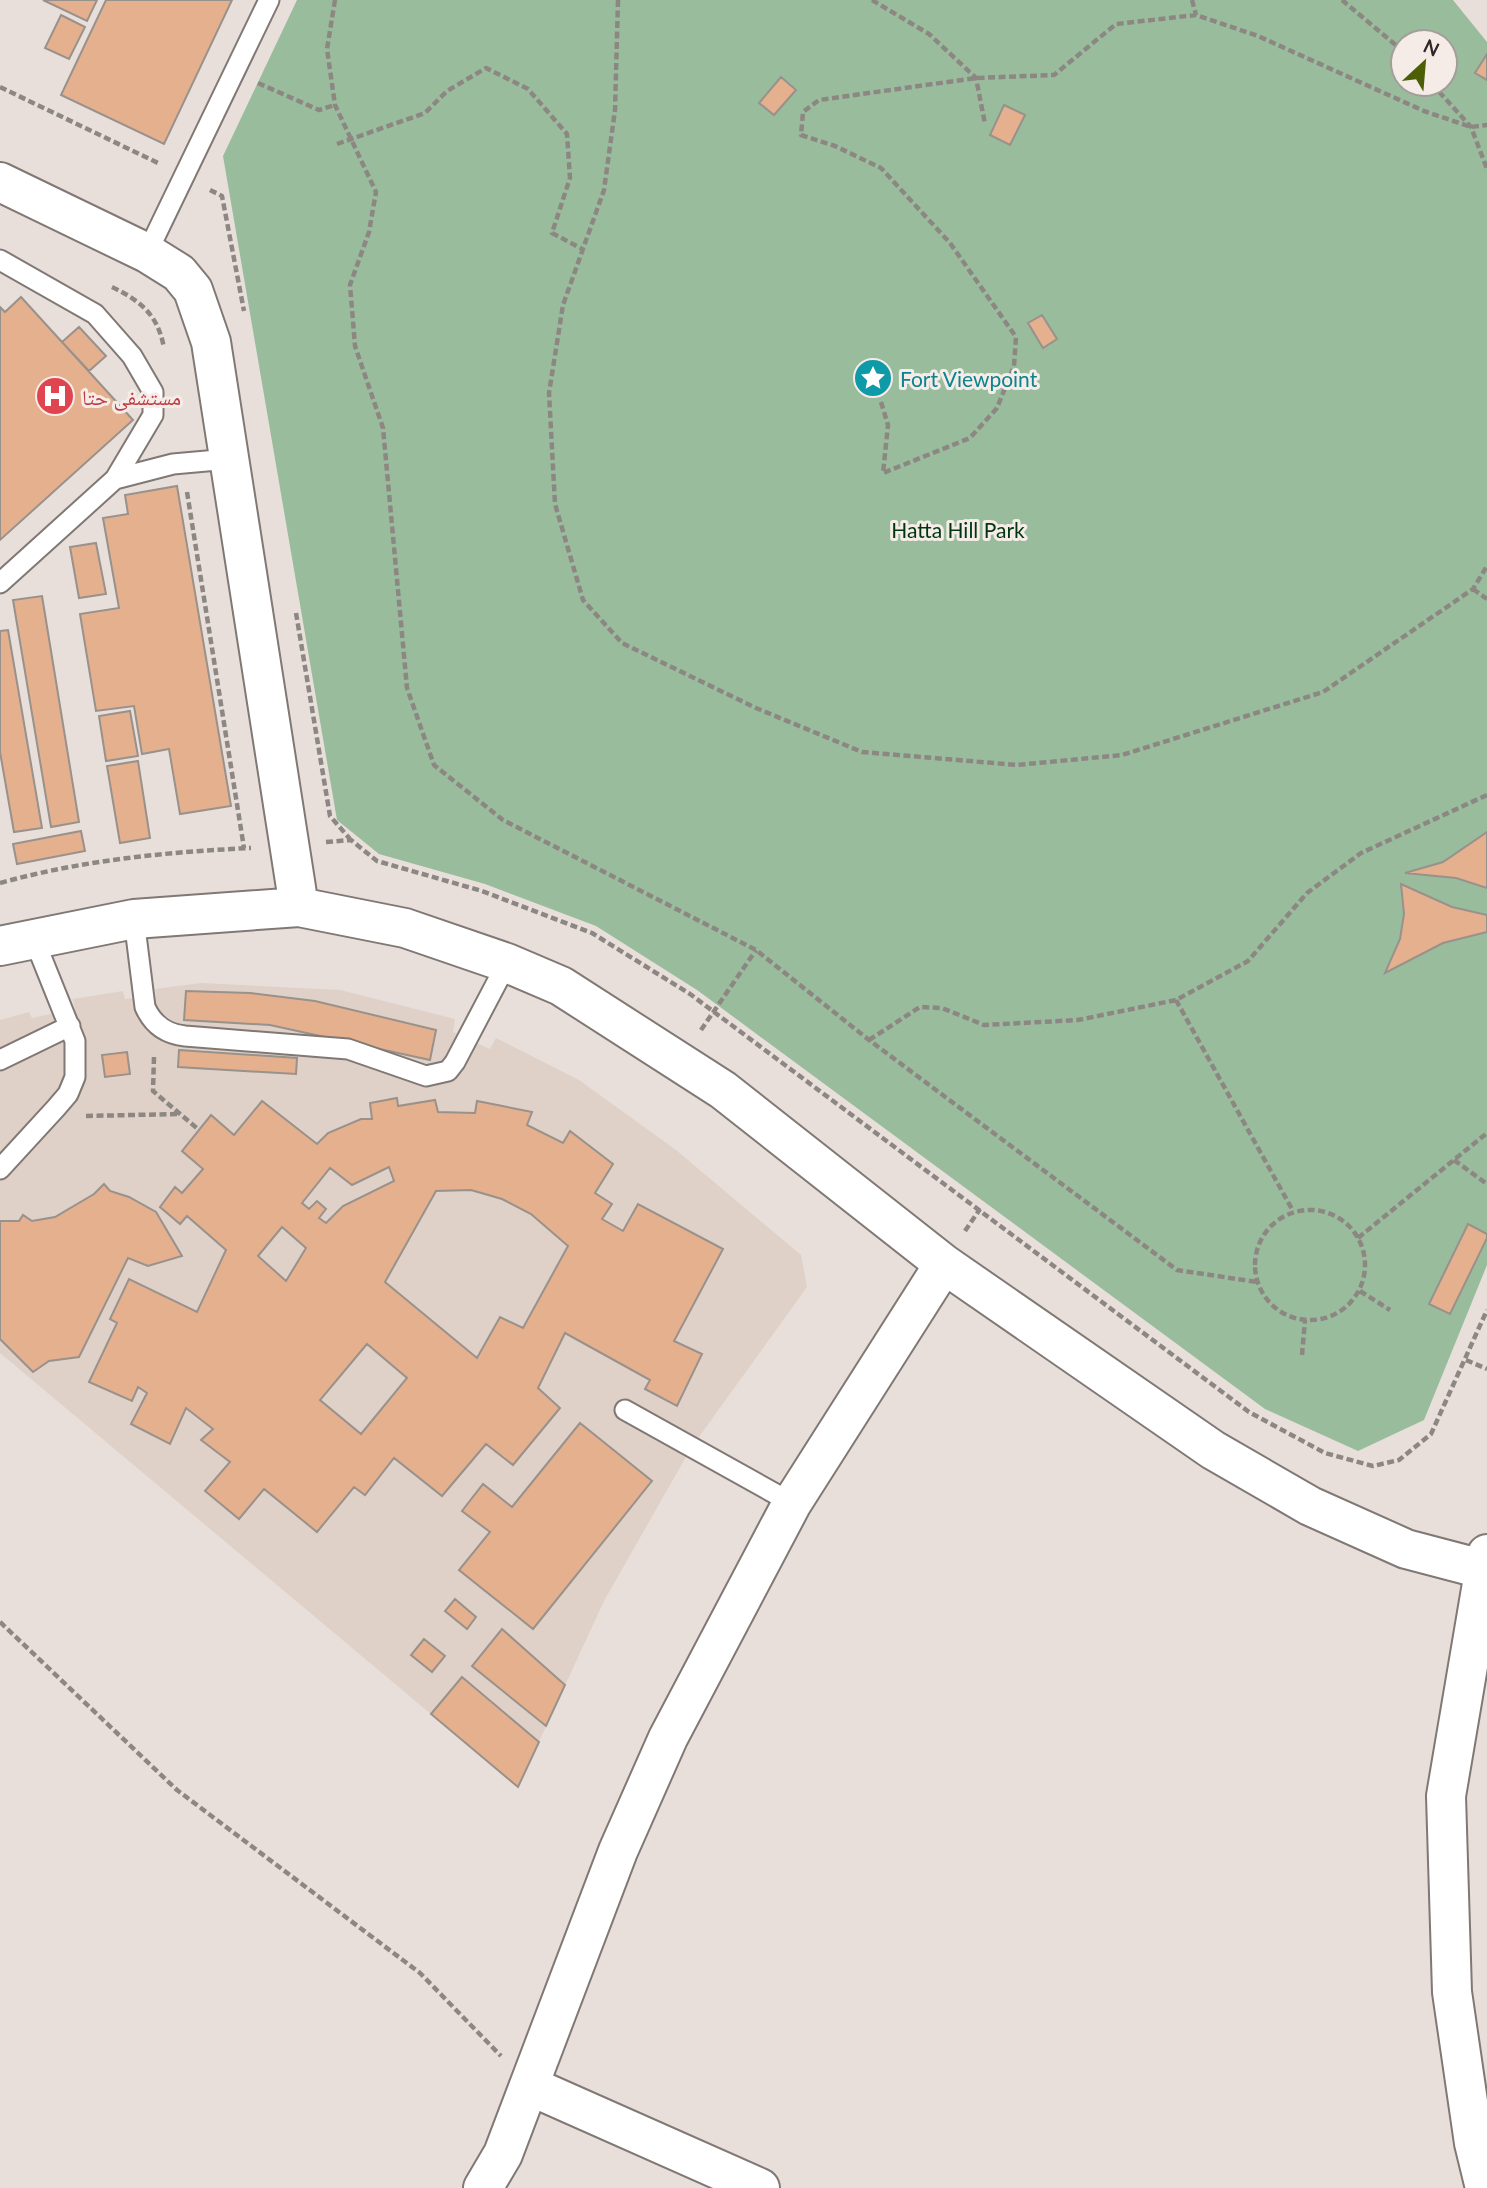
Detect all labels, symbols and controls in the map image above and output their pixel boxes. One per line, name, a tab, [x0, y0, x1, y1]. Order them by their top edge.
north arrow	[1389, 28, 1459, 98]
text: N	[1420, 34, 1443, 61]
place icon: Fort Viewpoint	[852, 357, 894, 399]
place label: Fort Viewpoint	[900, 366, 1038, 391]
hospital icon: مستشفى حتا	[34, 375, 76, 417]
place label: مستشفى حتا	[82, 384, 181, 411]
park label: Hatta Hill Park	[891, 517, 1025, 542]

